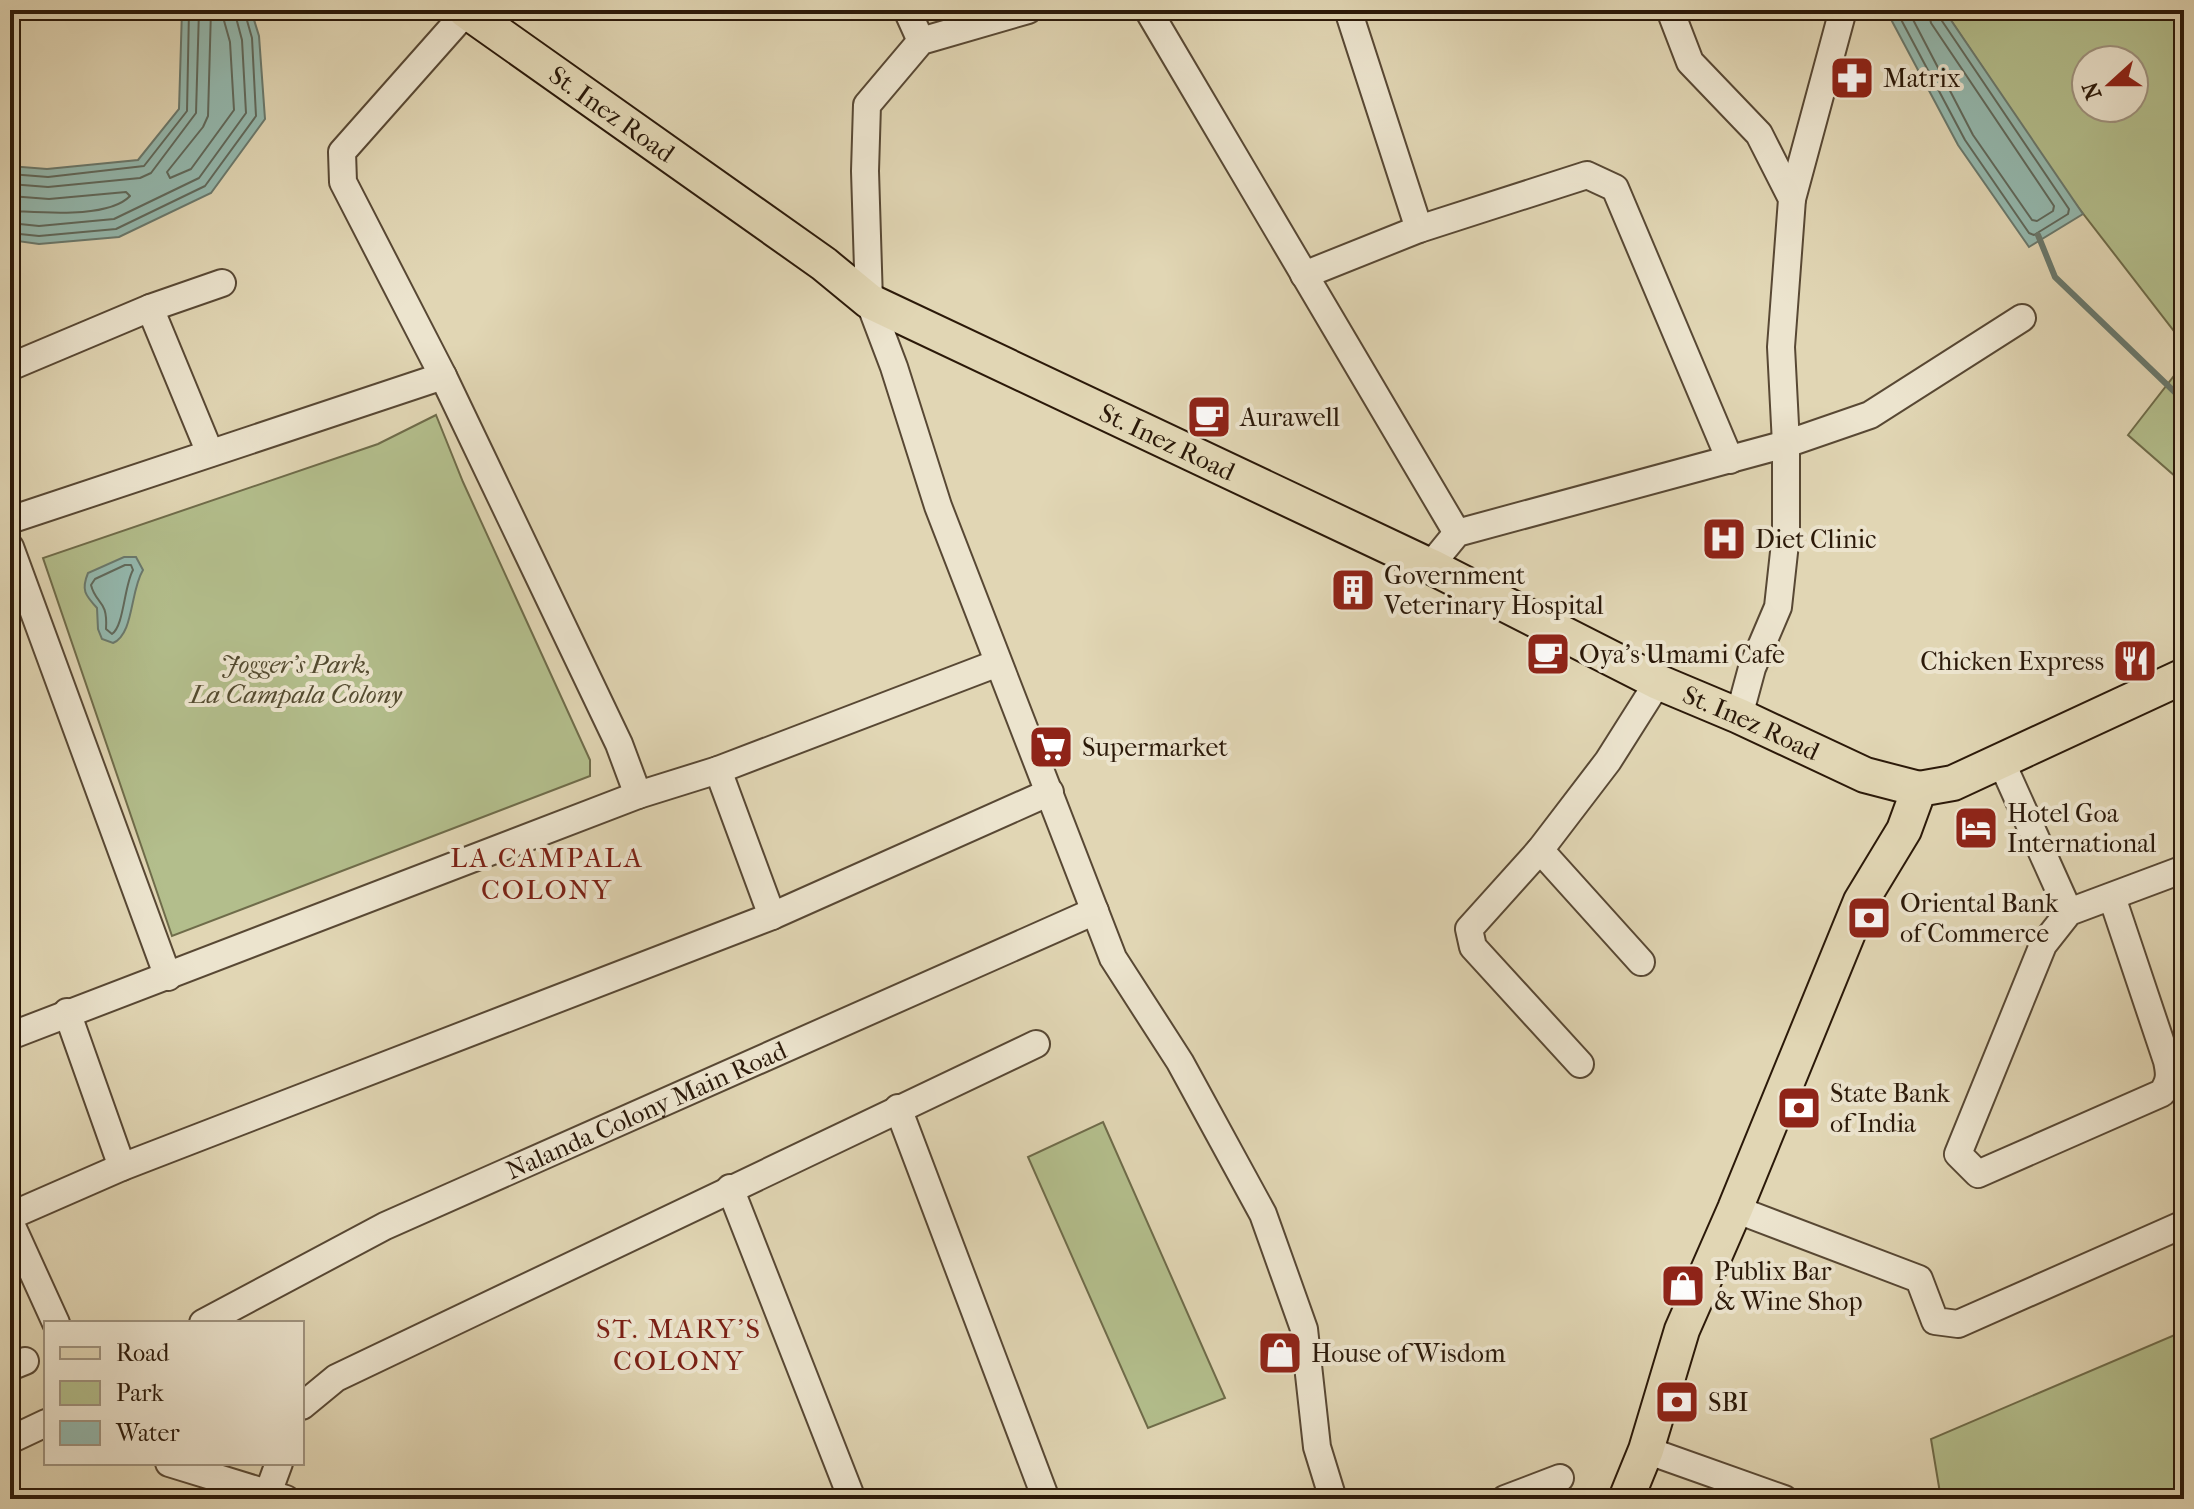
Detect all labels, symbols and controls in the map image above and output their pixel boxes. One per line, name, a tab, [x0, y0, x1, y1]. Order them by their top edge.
north arrow	[2070, 44, 2150, 124]
pharmacy icon: Matrix	[1828, 54, 1876, 102]
street label: St. Inez Road	[543, 59, 681, 170]
place label: Matrix	[1883, 63, 1961, 94]
text: N	[2077, 78, 2107, 103]
cafe icon: Aurawell	[1185, 393, 1233, 441]
street label: St. Inez Road	[1094, 397, 1241, 488]
place label: Aurawell	[1239, 402, 1340, 433]
hospital icon: Diet Clinic	[1700, 515, 1748, 563]
place label: Diet Clinic	[1755, 524, 1877, 555]
place label: Government Veterinary Hospital	[1383, 560, 1604, 621]
building icon: Government Veterinary Hospital	[1329, 566, 1377, 614]
cafe icon: Oya's Umami Cafe	[1524, 630, 1572, 678]
restaurant icon: Chicken Express	[2111, 637, 2159, 685]
place label: Oya's Umami Cafe	[1579, 639, 1785, 670]
place label: Chicken Express	[1920, 646, 2104, 677]
park label: Jogger's Park, La Campala Colony	[188, 649, 403, 710]
street label: St. Inez Road	[1678, 679, 1825, 768]
supermarket icon: Supermarket	[1027, 723, 1075, 771]
place label: Supermarket	[1082, 732, 1228, 763]
place label: Hotel Goa International	[2007, 798, 2156, 859]
hotel icon: Hotel Goa International	[1952, 804, 2000, 852]
district label: LA CAMPALA COLONY	[450, 841, 644, 906]
place label: Oriental Bank of Commerce	[1900, 888, 2059, 949]
bank icon: Oriental Bank of Commerce	[1845, 894, 1893, 942]
street label: Nalanda Colony Main Road	[501, 1035, 792, 1186]
place label: State Bank of India	[1830, 1078, 1950, 1139]
bank icon: State Bank of India	[1775, 1084, 1823, 1132]
place label: Publix Bar & Wine Shop	[1714, 1256, 1863, 1317]
shop icon: Publix Bar & Wine Shop	[1659, 1262, 1707, 1310]
district label: ST. MARY'S COLONY	[596, 1312, 762, 1377]
legend	[44, 1321, 304, 1465]
shop icon: House of Wisdom	[1256, 1329, 1304, 1377]
place label: House of Wisdom	[1311, 1338, 1506, 1369]
text: Road	[116, 1339, 170, 1367]
bank icon: SBI	[1653, 1378, 1701, 1426]
text: Park	[116, 1379, 164, 1407]
place label: SBI	[1708, 1387, 1748, 1418]
text: Water	[115, 1419, 180, 1447]

